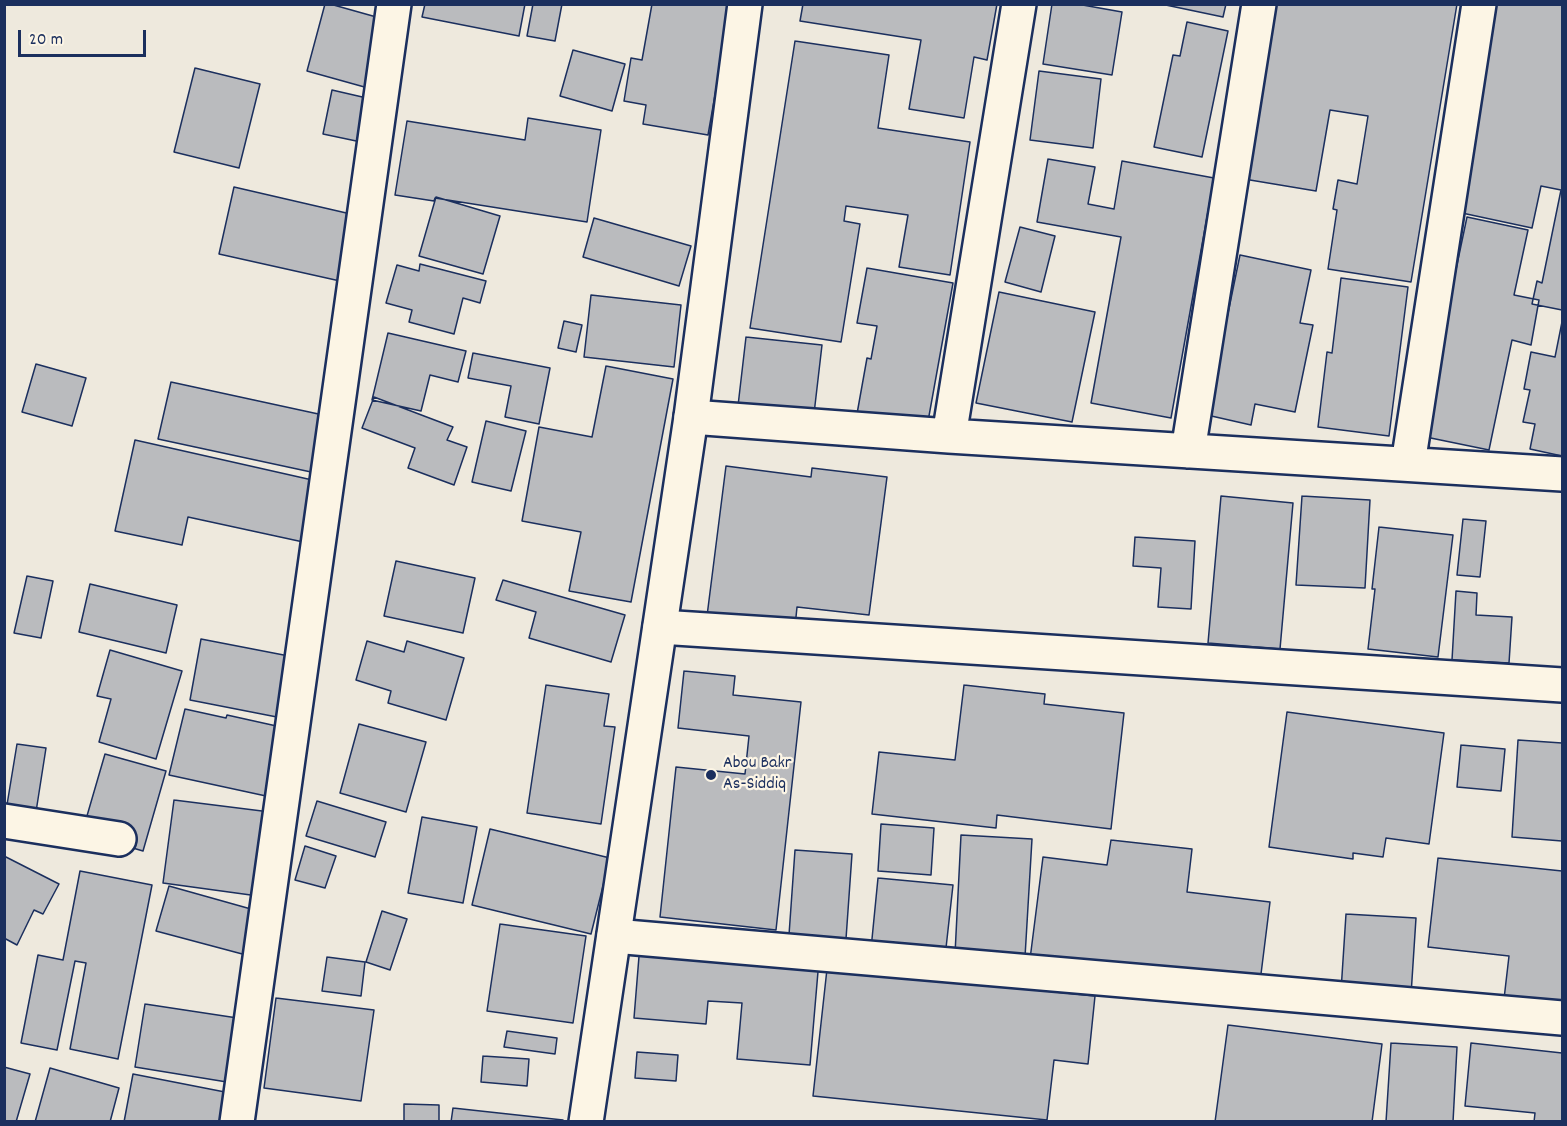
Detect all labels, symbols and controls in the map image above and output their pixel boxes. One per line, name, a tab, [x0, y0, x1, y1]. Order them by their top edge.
scale bar	[21, 18, 148, 56]
text: 20 m	[29, 28, 63, 53]
place label: Abou Bakr As-Siddiq	[723, 754, 792, 796]
marker: Abou Bakr As-Siddiq	[704, 768, 718, 782]

